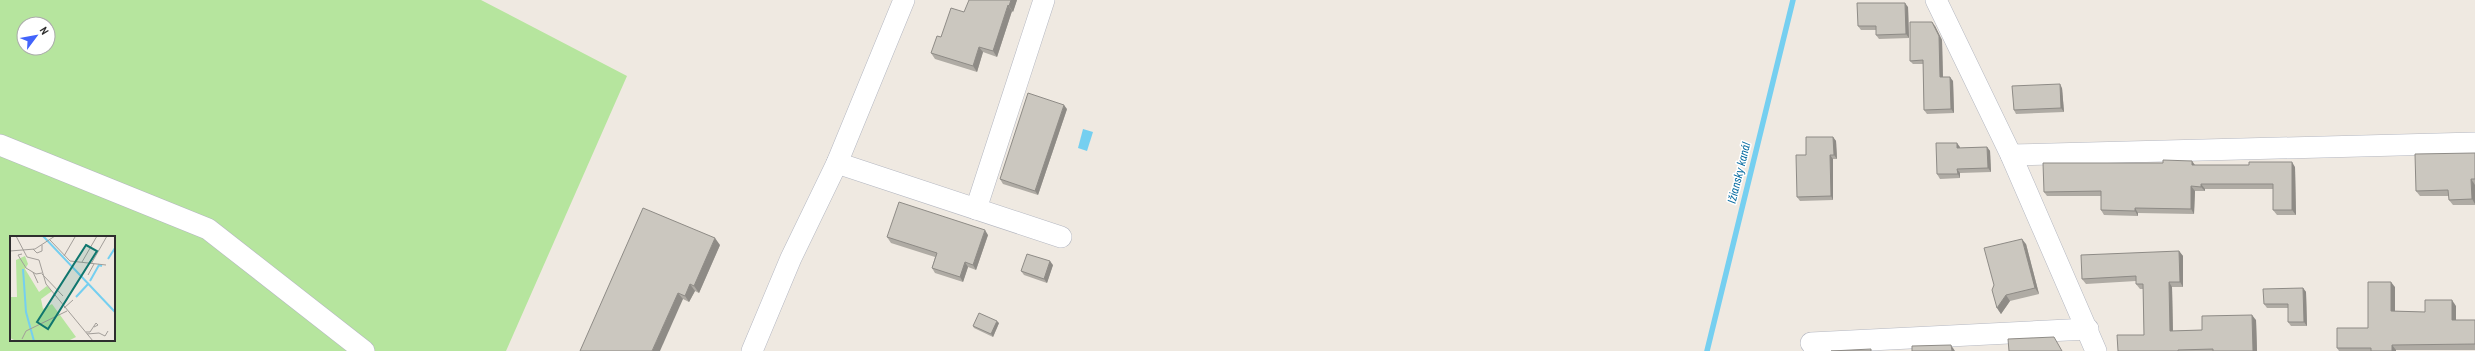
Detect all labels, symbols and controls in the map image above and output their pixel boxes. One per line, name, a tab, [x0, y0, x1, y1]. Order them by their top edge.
north arrow	[16, 16, 56, 56]
text: N	[37, 24, 52, 37]
water label: Ižiansky kanál	[1724, 140, 1755, 205]
inset map	[10, 236, 115, 341]

